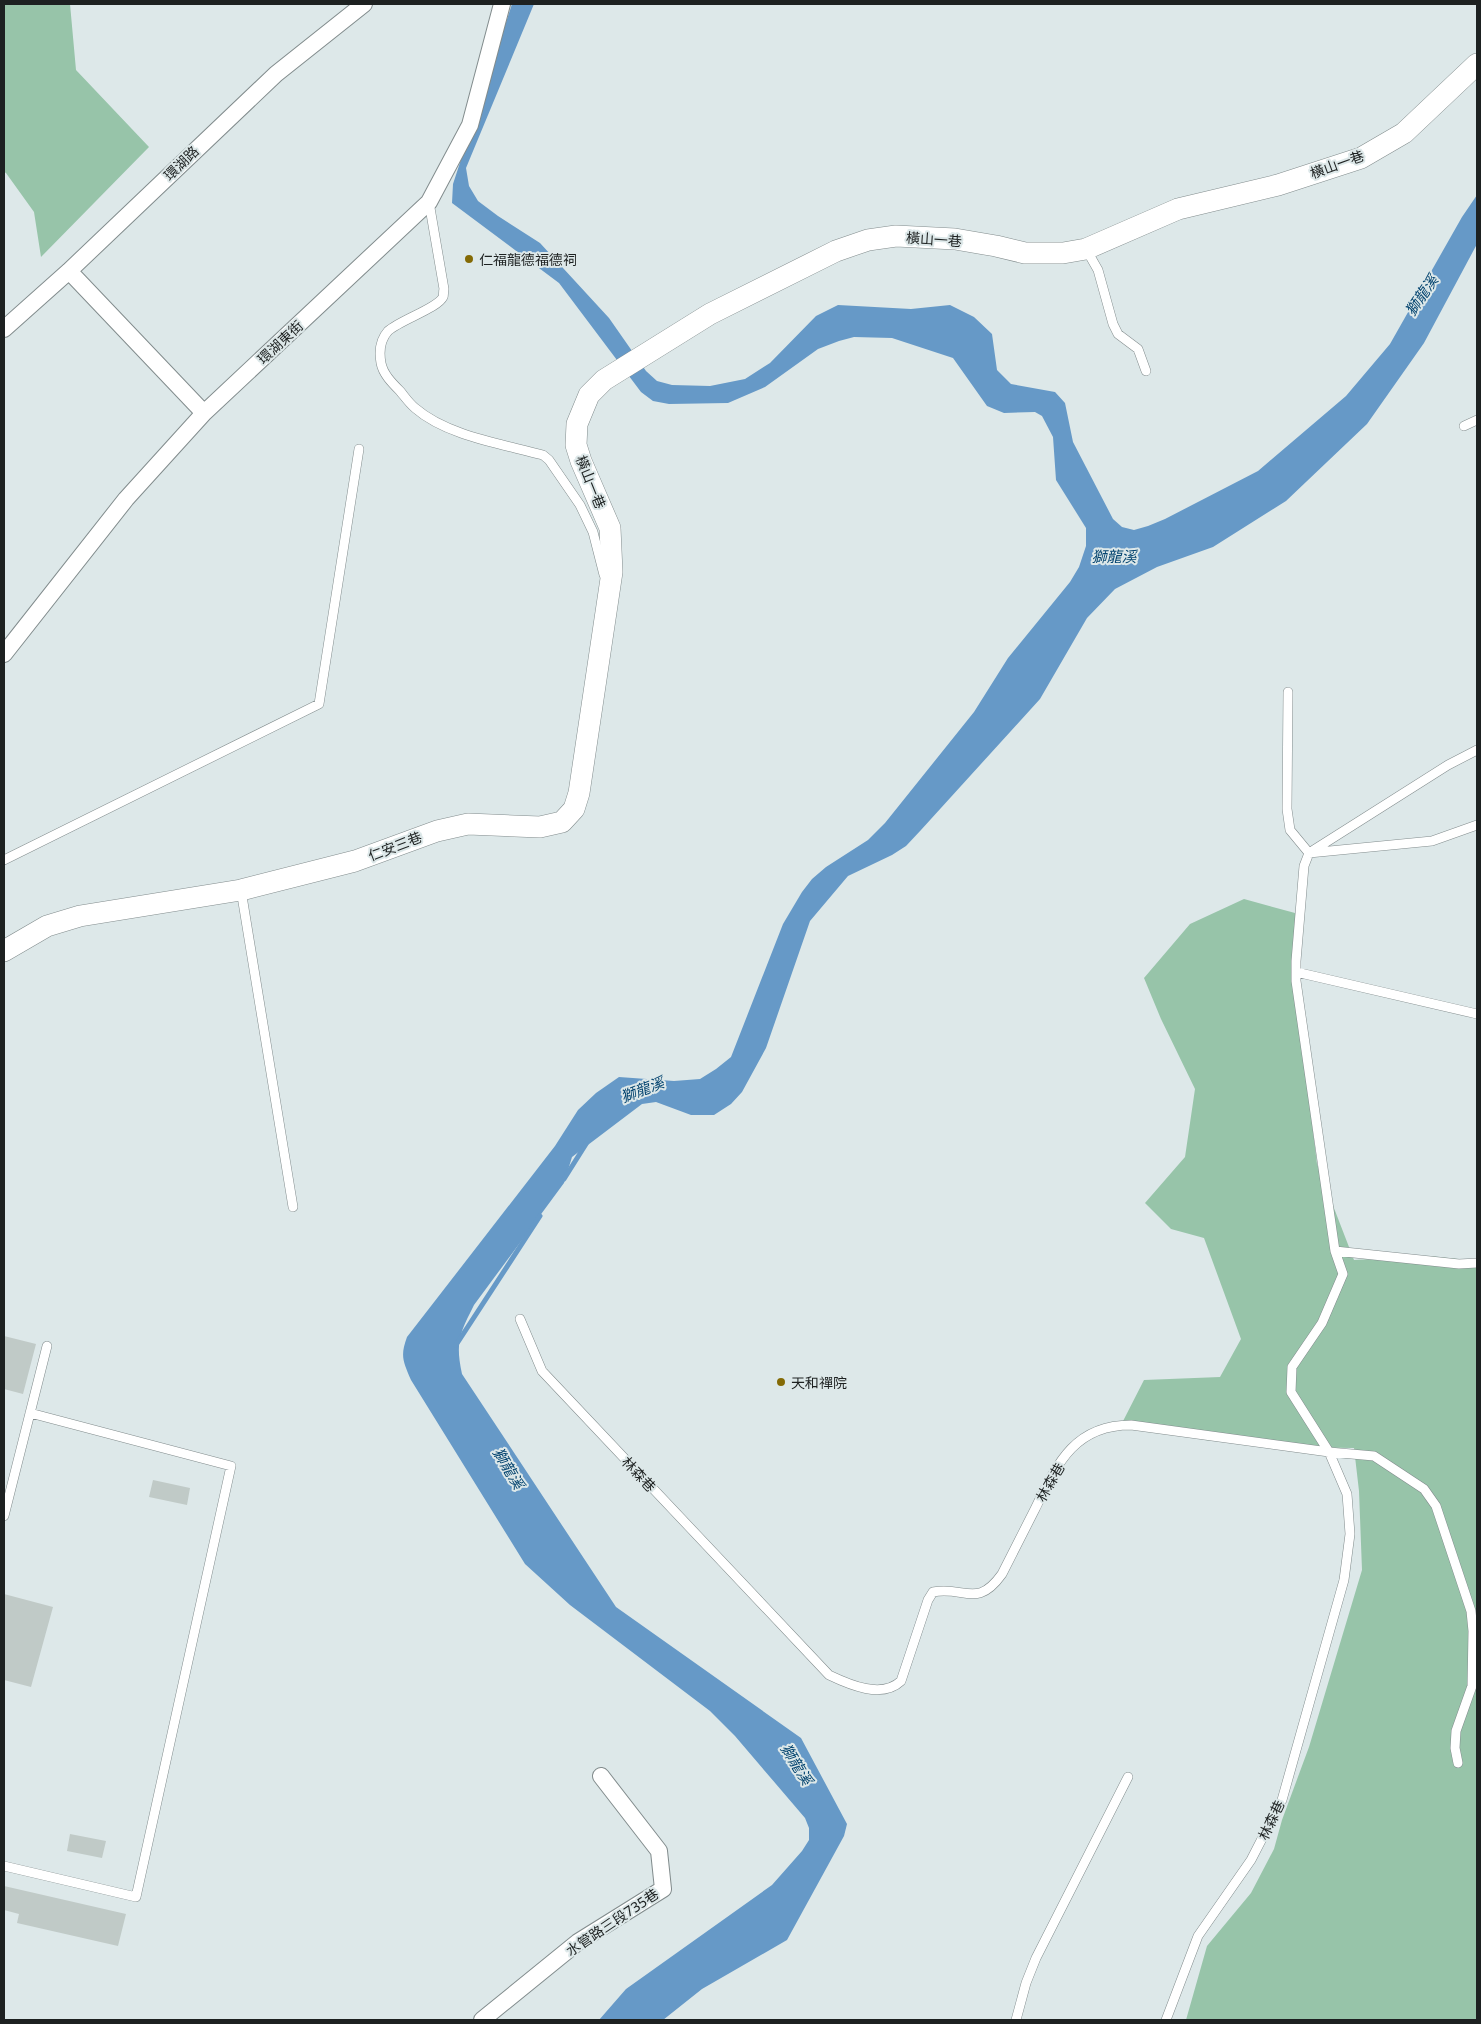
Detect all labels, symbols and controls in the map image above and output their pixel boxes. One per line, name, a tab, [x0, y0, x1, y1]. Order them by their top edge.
street label: 環湖路	[159, 142, 203, 184]
street label: 橫山一巷	[1307, 145, 1367, 183]
street label: 橫山一巷	[905, 228, 963, 250]
place label: 仁福龍德福德祠	[479, 250, 577, 269]
marker: 仁福龍德福德祠	[463, 253, 475, 265]
water label: 獅龍溪	[1400, 269, 1443, 319]
street label: 環湖東街	[253, 316, 307, 368]
street label: 橫山一巷	[572, 452, 610, 512]
water label: 獅龍溪	[1091, 546, 1138, 566]
street label: 仁安三巷	[365, 827, 425, 865]
water label: 獅龍溪	[617, 1071, 668, 1106]
place label: 天和禪院	[791, 1373, 847, 1392]
marker: 天和禪院	[775, 1376, 787, 1388]
water label: 獅龍溪	[489, 1444, 530, 1494]
street label: 林森巷	[618, 1452, 660, 1496]
street label: 林森巷	[1031, 1459, 1069, 1505]
water label: 獅龍溪	[777, 1740, 818, 1790]
street label: 林森巷	[1254, 1797, 1288, 1843]
street label: 水管路三段735巷	[562, 1884, 662, 1960]

